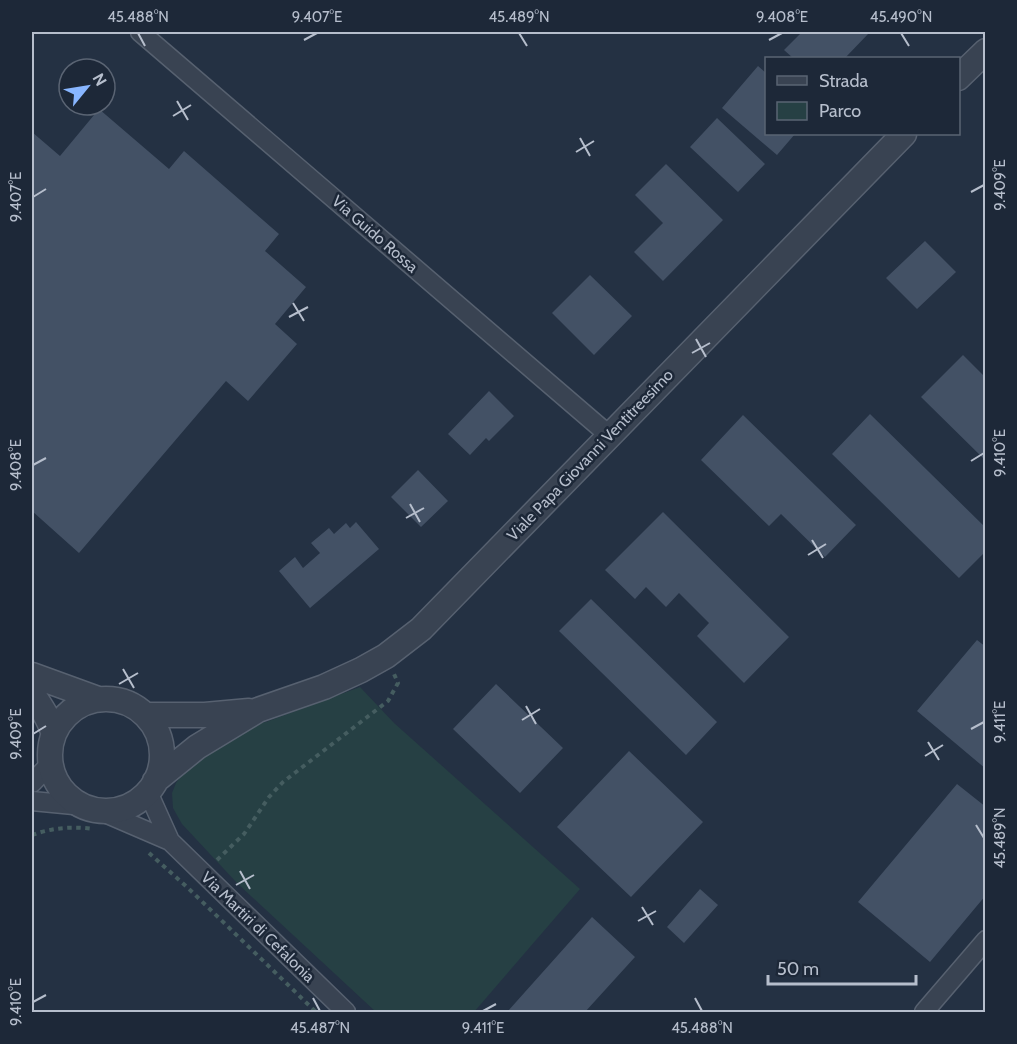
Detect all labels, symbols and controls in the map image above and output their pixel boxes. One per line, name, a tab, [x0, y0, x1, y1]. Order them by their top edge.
text: 45.488°N	[107, 8, 169, 26]
text: 9.407°E	[292, 8, 342, 26]
text: 45.489°N	[488, 8, 550, 26]
text: 9.408°E	[756, 8, 808, 26]
text: 45.490°N	[870, 8, 932, 26]
north arrow	[57, 57, 117, 117]
legend	[765, 57, 960, 135]
text: N	[89, 70, 111, 89]
text: Strada	[819, 70, 869, 92]
text: Parco	[819, 100, 861, 122]
text: 9.409°E	[991, 159, 1009, 211]
text: 9.407°E	[7, 172, 25, 222]
street label: Via Guido Rossa	[328, 191, 422, 277]
street label: Viale Papa Giovanni Ventitreesimo	[503, 365, 677, 545]
text: 9.410°E	[991, 429, 1009, 477]
text: 9.408°E	[7, 439, 25, 491]
text: 9.411°E	[991, 701, 1009, 743]
text: 9.409°E	[7, 708, 25, 760]
text: 45.489°N	[991, 807, 1009, 869]
street label: Via Martiri di Cefalonia	[197, 868, 319, 986]
scale bar	[768, 948, 916, 986]
text: 50 m	[777, 958, 819, 980]
text: 9.410°E	[7, 978, 25, 1026]
text: 45.487°N	[290, 1019, 350, 1037]
text: 9.411°E	[462, 1019, 504, 1037]
text: 45.488°N	[671, 1019, 733, 1037]

